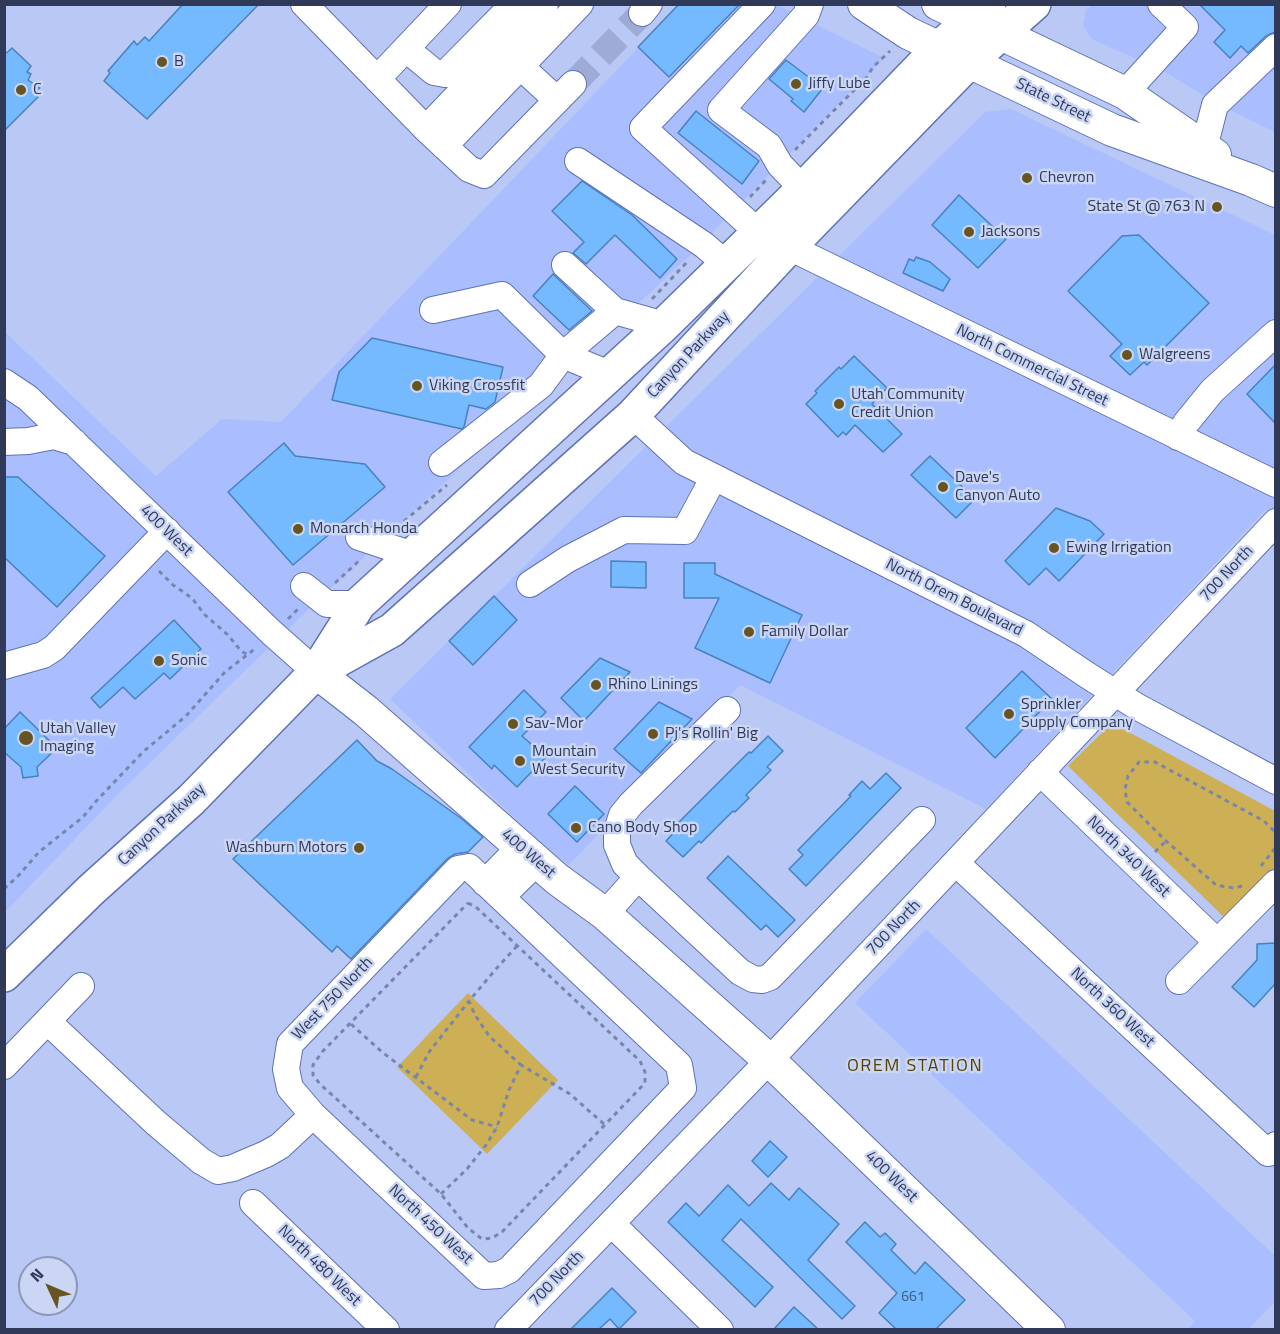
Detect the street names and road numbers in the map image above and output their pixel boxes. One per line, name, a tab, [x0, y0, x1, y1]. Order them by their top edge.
street label: State Street	[1013, 75, 1093, 127]
street label: Canyon Parkway	[644, 308, 734, 402]
street label: North Commercial Street	[953, 321, 1111, 411]
street label: 400 West	[136, 501, 196, 561]
street label: 700 North	[1196, 542, 1258, 606]
street label: North Orem Boulevard	[882, 555, 1026, 641]
street label: Canyon Parkway	[115, 780, 209, 870]
street label: North 340 West	[1083, 813, 1173, 901]
street label: 400 West	[497, 825, 559, 883]
street label: 700 North	[863, 896, 925, 960]
street label: West 750 North	[289, 954, 377, 1044]
street label: North 360 West	[1066, 964, 1158, 1052]
street label: 400 West	[861, 1147, 921, 1207]
street label: North 450 West	[384, 1181, 476, 1269]
street label: North 480 West	[274, 1222, 364, 1310]
street label: 700 North	[526, 1247, 588, 1311]

